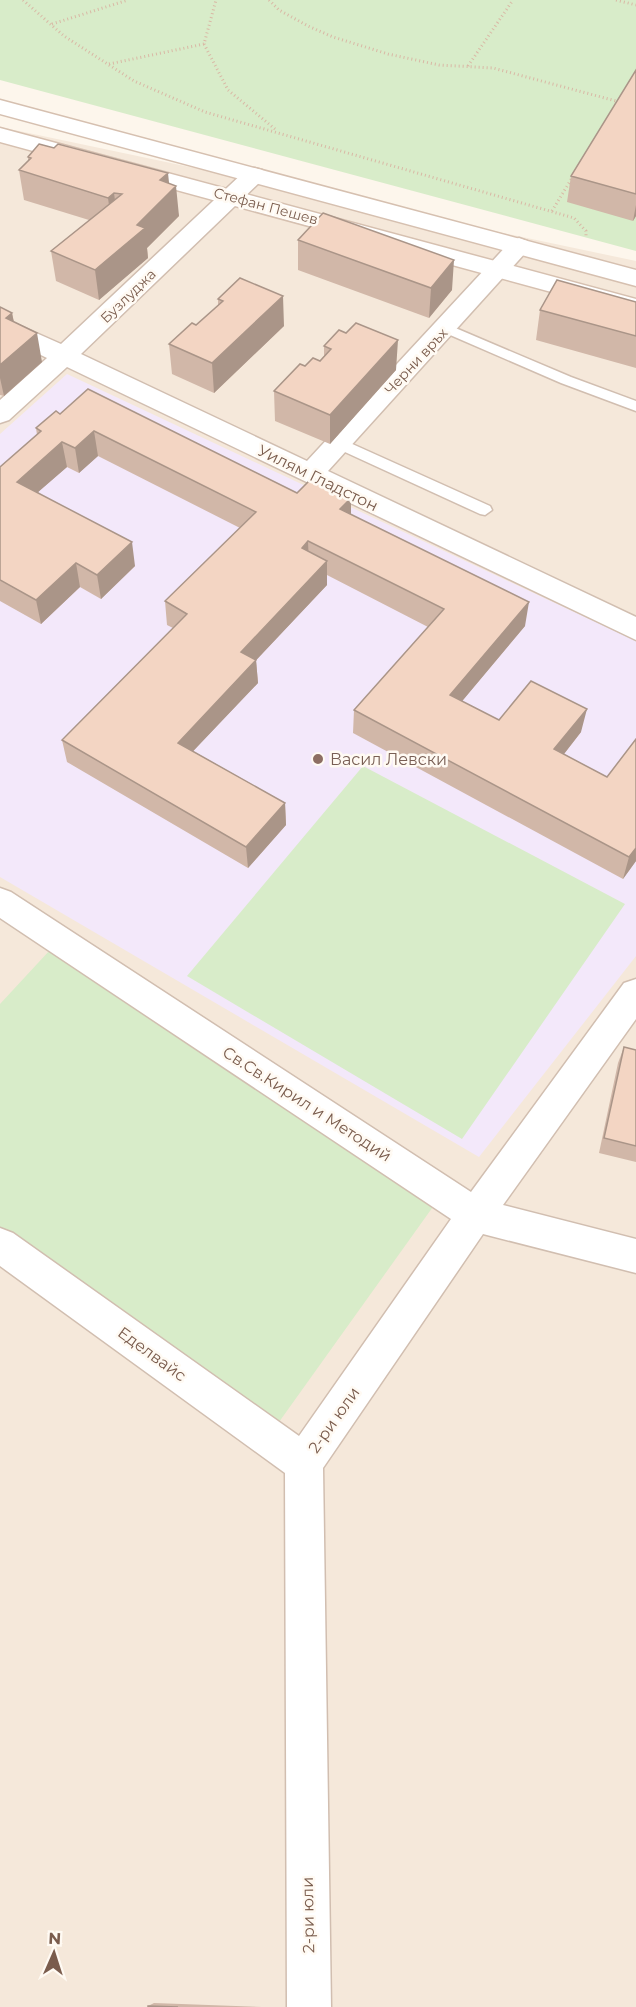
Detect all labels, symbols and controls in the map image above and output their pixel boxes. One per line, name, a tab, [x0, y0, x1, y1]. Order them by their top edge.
street label: Стефан Пешев	[212, 183, 320, 229]
street label: Бузлуджа	[96, 265, 160, 327]
street label: Черни връх	[381, 324, 452, 398]
street label: Уилям Гладстон	[255, 441, 381, 515]
place label: Васил Левски	[330, 750, 447, 769]
marker: Васил Левски	[311, 752, 325, 766]
street label: Св.Св.Кирил и Методий	[219, 1042, 395, 1166]
street label: Еделвайс	[114, 1323, 190, 1385]
street label: 2-ри юли	[304, 1383, 364, 1457]
street label: 2-ри юли	[298, 1877, 318, 1953]
north arrow	[24, 1923, 84, 1983]
text: N	[48, 1929, 62, 1948]

